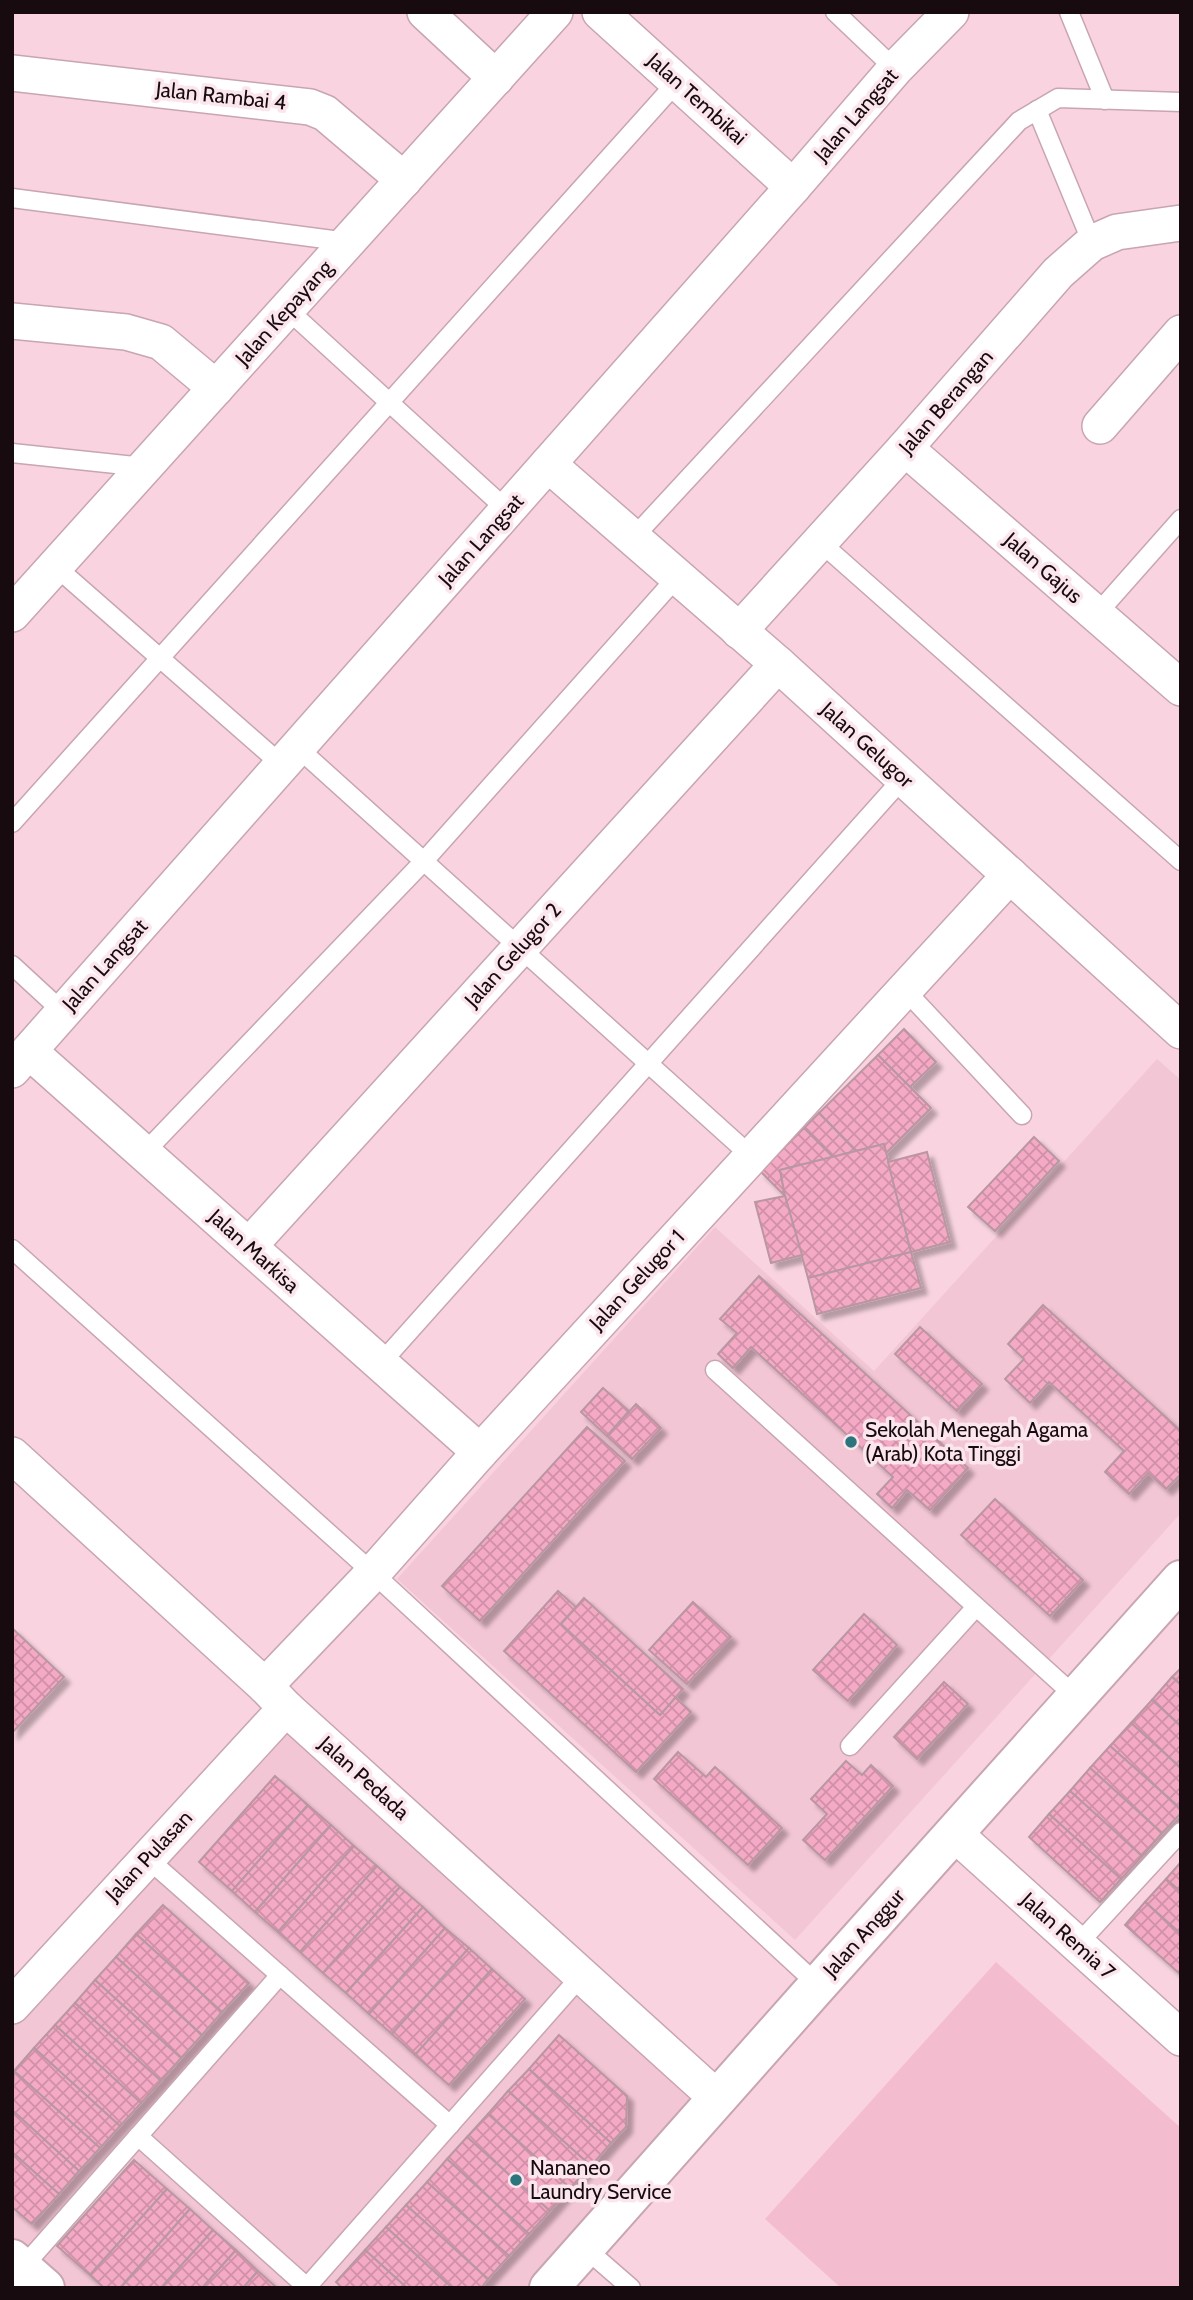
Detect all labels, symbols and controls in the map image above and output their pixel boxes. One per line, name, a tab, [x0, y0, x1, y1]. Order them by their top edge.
street label: Jalan Tembikai	[642, 47, 752, 150]
street label: Jalan Langsat	[808, 63, 903, 167]
street label: Jalan Rambai 4	[154, 76, 287, 115]
street label: Jalan Kepayang	[229, 255, 338, 371]
street label: Jalan Berangan	[893, 344, 998, 460]
street label: Jalan Langsat	[432, 489, 528, 592]
street label: Jalan Gajus	[998, 526, 1088, 609]
street label: Jalan Gelugor	[815, 696, 919, 793]
street label: Jalan Gelugor 2	[459, 897, 566, 1013]
street label: Jalan Langsat	[56, 914, 152, 1017]
street label: Jalan Markisa	[203, 1203, 305, 1298]
street label: Jalan Gelugor 1	[583, 1224, 689, 1336]
place label: Sekolah Menegah Agama (Arab) Kota Tinggi	[865, 1417, 1088, 1466]
marker: Sekolah Menegah Agama (Arab) Kota Tinggi	[843, 1434, 859, 1450]
street label: Jalan Pedada	[313, 1730, 415, 1825]
street label: Jalan Pulasan	[100, 1805, 197, 1907]
street label: Jalan Anggur	[817, 1883, 910, 1983]
street label: Jalan Remia 7	[1015, 1886, 1121, 1985]
place label: Nananeo Laundry Service	[530, 2155, 672, 2204]
marker: Nananeo Laundry Service	[508, 2172, 524, 2188]

